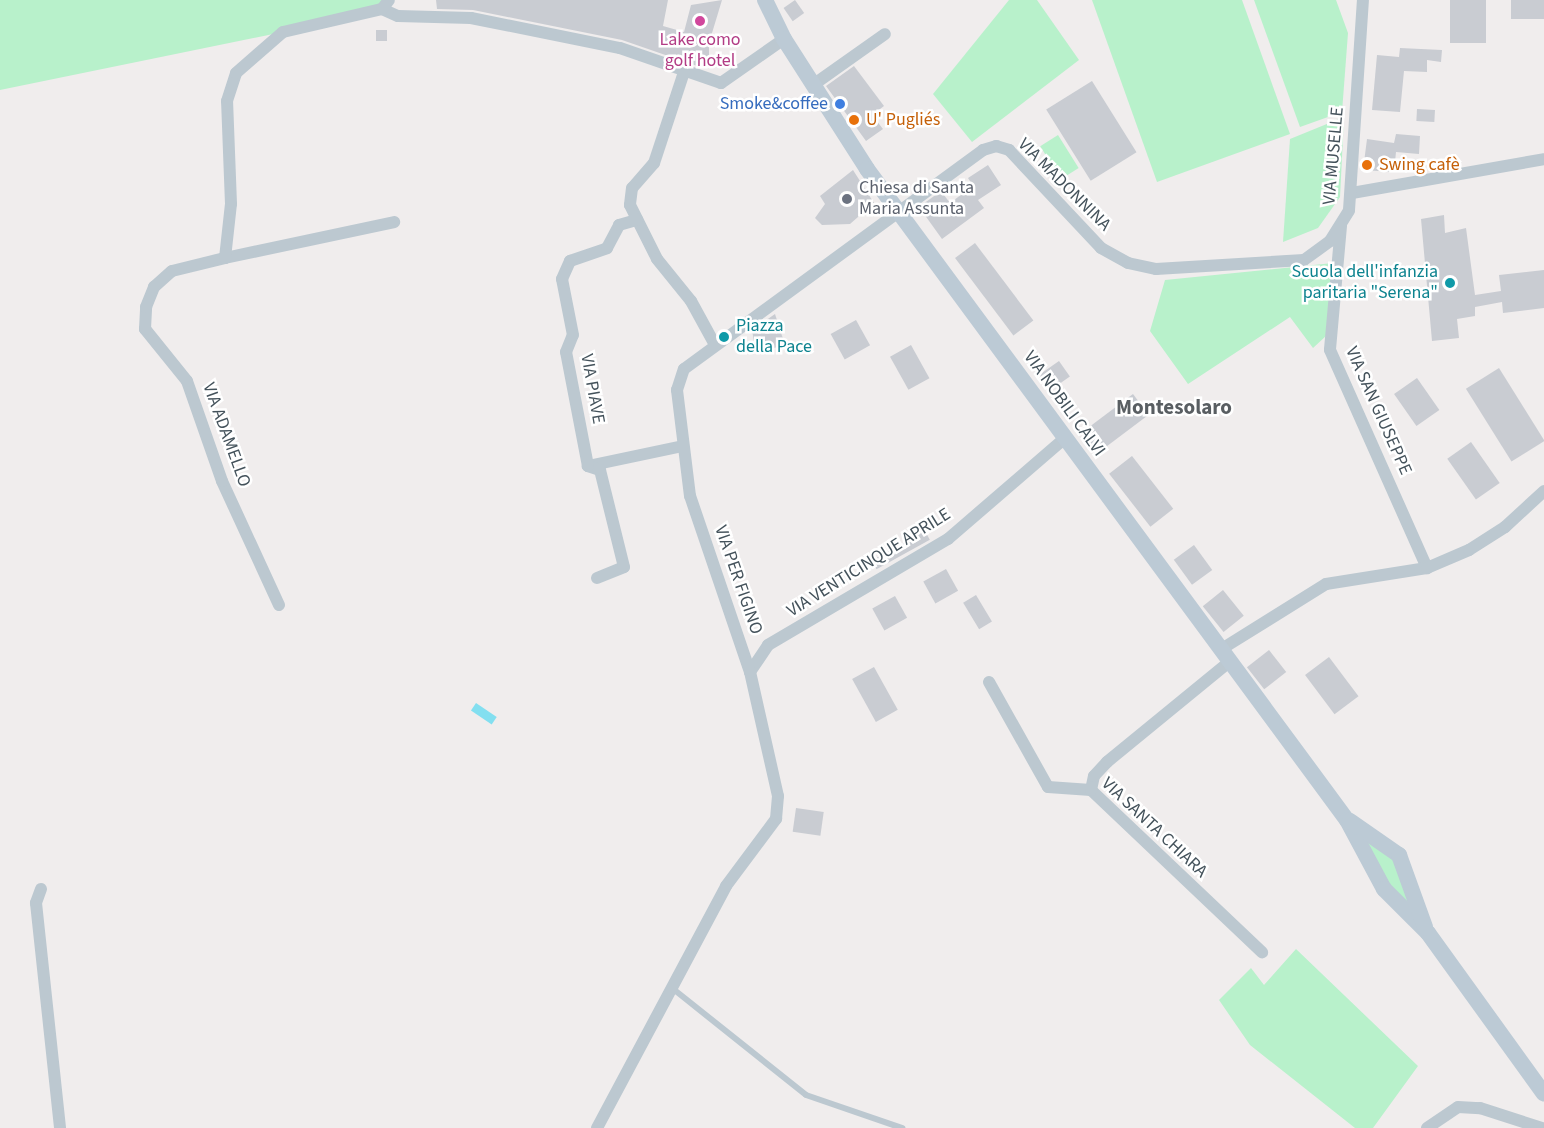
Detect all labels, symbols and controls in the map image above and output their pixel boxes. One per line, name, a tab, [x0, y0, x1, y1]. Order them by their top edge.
marker: Lake como golf hotel	[693, 14, 707, 28]
place label: Lake como golf hotel	[659, 30, 741, 72]
place label: Smoke&coffee	[720, 93, 828, 115]
marker: Smoke&coffee	[833, 97, 847, 111]
street label: VIA MUSELLE	[1319, 106, 1349, 206]
place label: U' Pugliés	[866, 109, 940, 131]
marker: U' Pugliés	[847, 113, 861, 127]
street label: VIA MADONNINA	[1013, 134, 1115, 236]
place label: Swing cafè	[1379, 154, 1460, 176]
marker: Swing cafè	[1360, 158, 1374, 172]
place label: Chiesa di Santa Maria Assunta	[859, 178, 974, 220]
marker: Chiesa di Santa Maria Assunta	[840, 192, 854, 206]
place label: Scuola dell'infanzia paritaria "Serena"	[1292, 262, 1438, 304]
marker: Scuola dell'infanzia paritaria "Serena"	[1443, 276, 1457, 290]
place label: Piazza della Pace	[736, 316, 812, 358]
marker: Piazza della Pace	[717, 330, 731, 344]
street label: VIA SAN GIUSEPPE	[1340, 343, 1416, 479]
street label: VIA NOBILI CALVI	[1019, 347, 1109, 461]
street label: VIA PIAVE	[575, 352, 609, 426]
street label: VIA ADAMELLO	[197, 380, 255, 490]
district label: Montesolaro	[1116, 394, 1232, 420]
street label: VIA VENTICINQUE APRILE	[783, 504, 955, 622]
street label: VIA PER FIGINO	[709, 523, 767, 637]
street label: VIA SANTA CHIARA	[1096, 773, 1212, 883]

